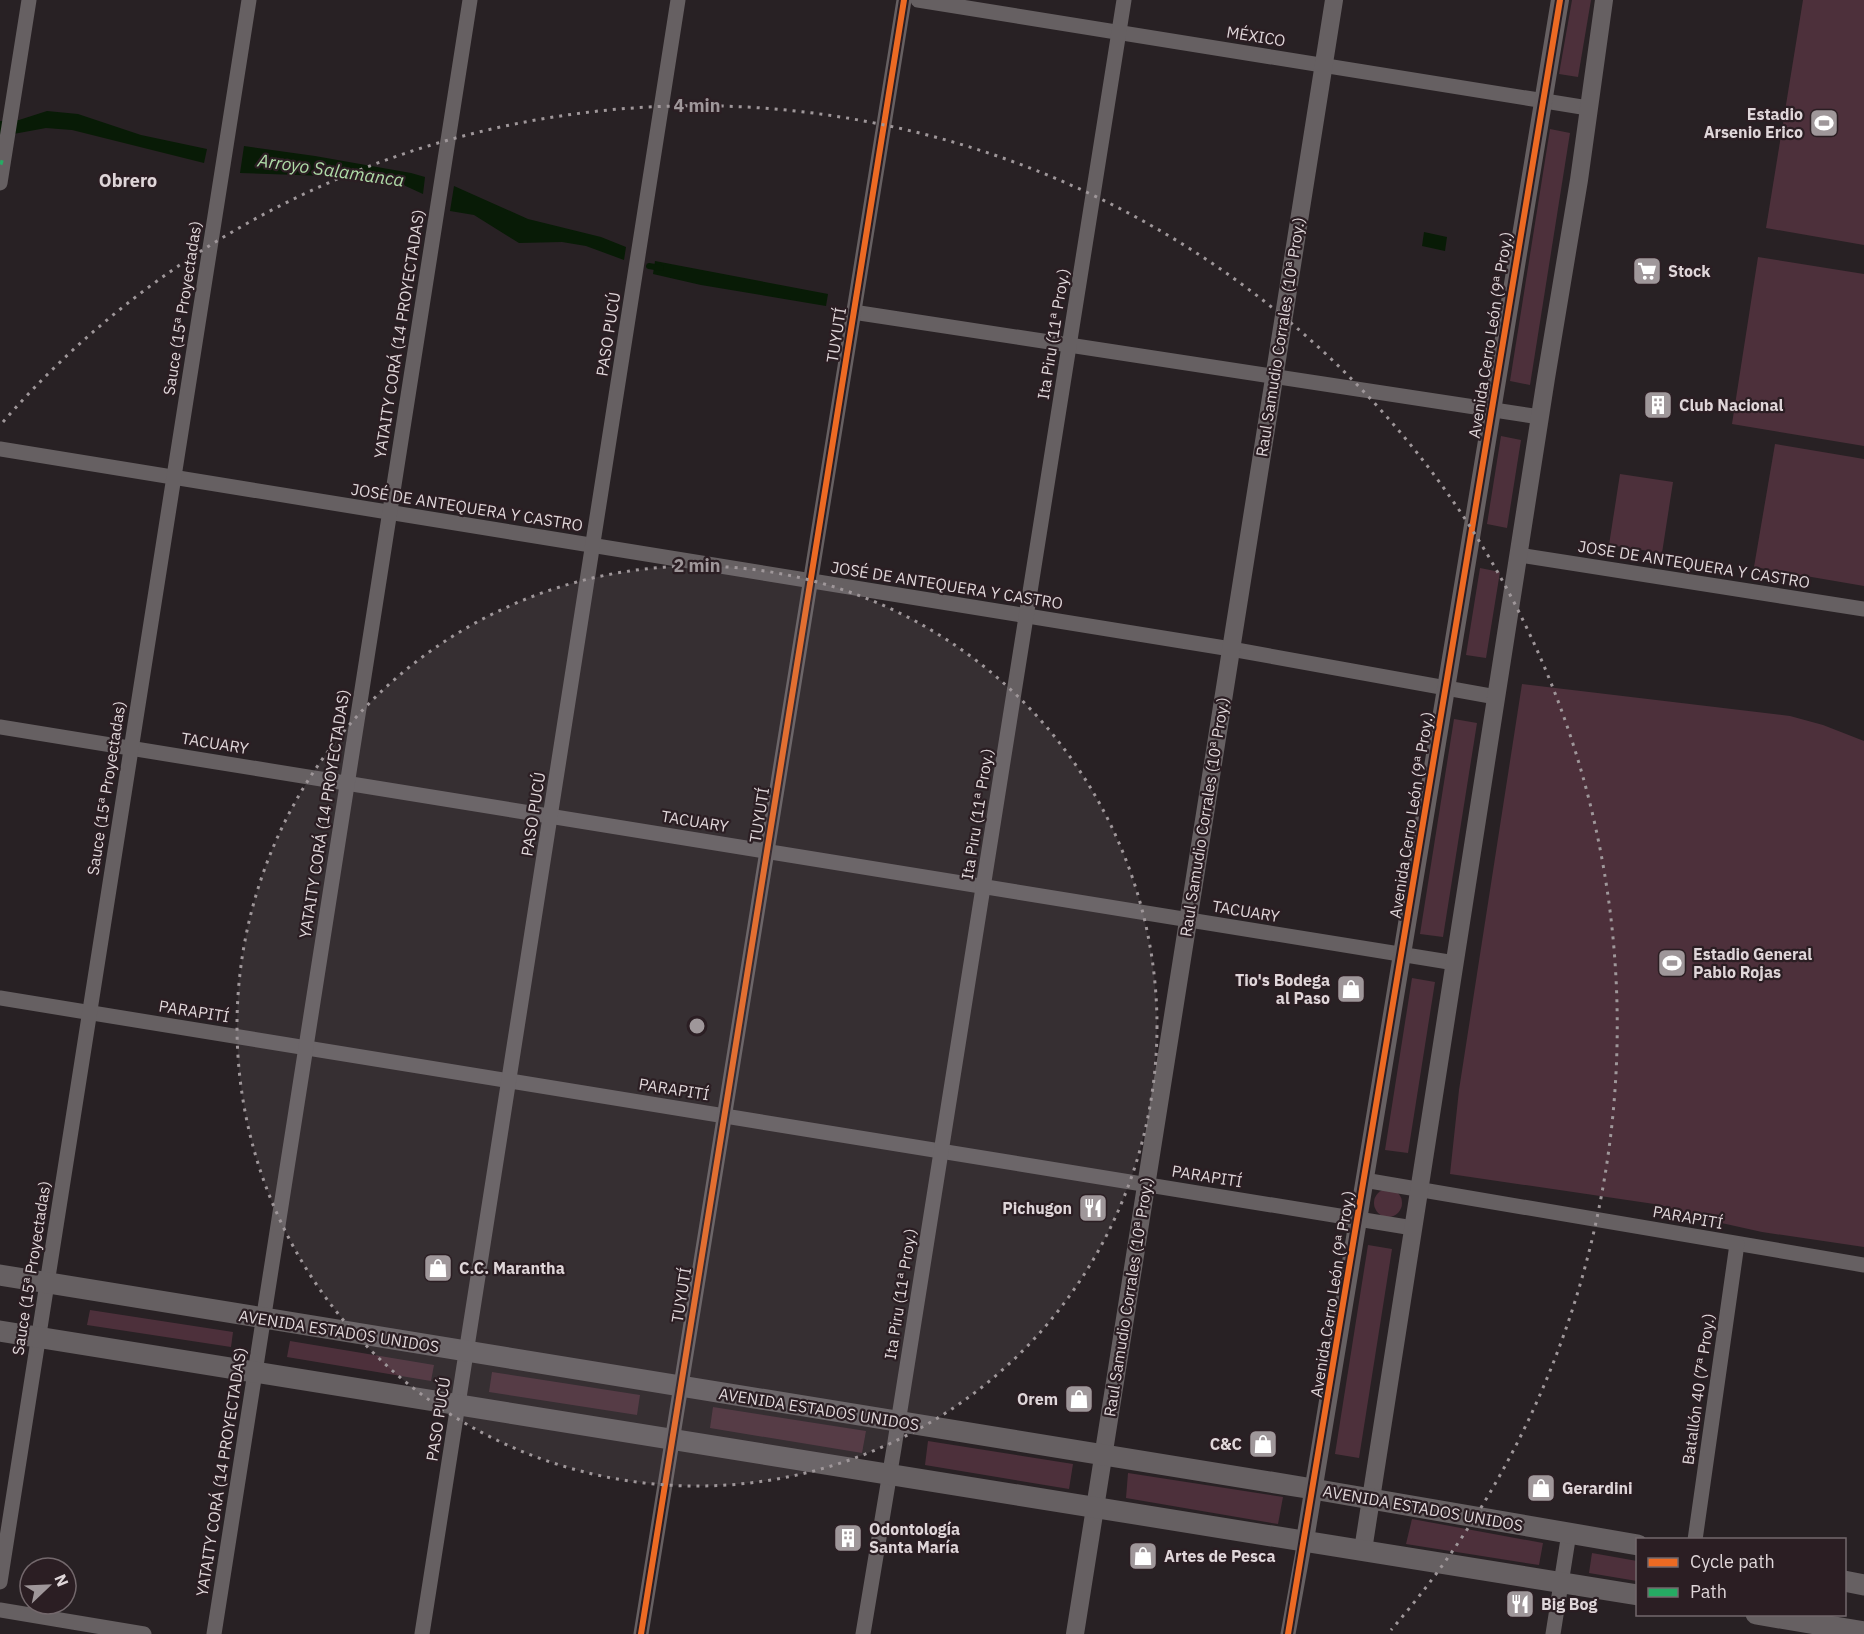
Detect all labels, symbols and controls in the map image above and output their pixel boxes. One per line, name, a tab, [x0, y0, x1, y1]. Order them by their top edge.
street label: MÉXICO	[1225, 20, 1287, 51]
text: 4 min	[673, 94, 721, 117]
place label: Estadio Arsenio Erico	[1704, 104, 1803, 142]
sports icon: Estadio Arsenio Erico	[1808, 107, 1840, 139]
water label: Arroyo Salamanca	[255, 148, 406, 192]
district label: Obrero	[99, 169, 157, 192]
street label: YATAITY CORÁ (14 PROYECTADAS)	[368, 208, 429, 460]
street label: Raul Samudio Corrales (10ª Proy.)	[1251, 216, 1309, 458]
street label: Sauce (15ª Proyectadas)	[158, 219, 206, 397]
street label: Avenida Cerro León (9ª Proy.)	[1464, 230, 1516, 440]
supermarket icon: Stock	[1631, 255, 1663, 287]
place label: Stock	[1668, 261, 1711, 281]
street label: Ita Piru (11ª Proy.)	[1033, 267, 1073, 401]
street label: PASO PUCÚ	[590, 290, 625, 378]
street label: TUYUTÍ	[821, 306, 850, 364]
building icon: Club Nacional	[1642, 389, 1674, 421]
place label: Club Nacional	[1679, 395, 1784, 415]
street label: JOSÉ DE ANTEQUERA Y CASTRO	[350, 478, 585, 535]
street label: JOSE DE ANTEQUERA Y CASTRO	[1577, 536, 1811, 592]
text: 2 min	[673, 554, 721, 577]
street label: JOSÉ DE ANTEQUERA Y CASTRO	[830, 556, 1065, 613]
street label: YATAITY CORÁ (14 PROYECTADAS)	[293, 688, 354, 940]
street label: Raul Samudio Corrales (10ª Proy.)	[1175, 696, 1233, 938]
street label: Sauce (15ª Proyectadas)	[82, 699, 130, 877]
street label: Avenida Cerro León (9ª Proy.)	[1385, 710, 1437, 920]
street label: TACUARY	[180, 728, 251, 758]
street label: Ita Piru (11ª Proy.)	[957, 747, 997, 881]
street label: PASO PUCÚ	[515, 770, 550, 858]
street label: TUYUTÍ	[744, 786, 773, 844]
street label: TACUARY	[660, 806, 731, 836]
street label: TACUARY	[1211, 896, 1282, 926]
place label: Estadio General Pablo Rojas	[1693, 944, 1812, 982]
sports icon: Estadio General Pablo Rojas	[1656, 947, 1688, 979]
place label: Tio's Bodega al Paso	[1235, 970, 1330, 1008]
shop icon: Tio's Bodega al Paso	[1335, 973, 1367, 1005]
street label: PARAPITÍ	[157, 995, 231, 1026]
centre of rings	[687, 1016, 707, 1036]
street label: PARAPITÍ	[637, 1073, 711, 1104]
street label: PARAPITÍ	[1170, 1160, 1244, 1191]
street label: Raul Samudio Corrales (10ª Proy.)	[1099, 1176, 1157, 1418]
street label: Sauce (15ª Proyectadas)	[7, 1179, 55, 1357]
street label: Avenida Cerro León (9ª Proy.)	[1306, 1189, 1358, 1399]
restaurant icon: Pichugon	[1077, 1192, 1109, 1224]
place label: Pichugon	[1002, 1198, 1072, 1218]
street label: PARAPITÍ	[1651, 1200, 1725, 1233]
street label: Ita Piru (11ª Proy.)	[880, 1227, 920, 1361]
shop icon: C.C. Marantha	[422, 1252, 454, 1284]
place label: C.C. Marantha	[459, 1258, 565, 1278]
street label: TUYUTÍ	[666, 1266, 695, 1324]
street label: AVENIDA ESTADOS UNIDOS	[237, 1305, 441, 1357]
street label: Batallón 40 (7ª Proy.)	[1677, 1312, 1719, 1466]
street label: YATAITY CORÁ (14 PROYECTADAS)	[190, 1346, 251, 1598]
street label: PASO PUCÚ	[420, 1375, 455, 1463]
street label: AVENIDA ESTADOS UNIDOS	[717, 1383, 921, 1435]
shop icon: Orem	[1063, 1383, 1095, 1415]
place label: Orem	[1017, 1389, 1058, 1409]
shop icon: C&C	[1247, 1428, 1279, 1460]
place label: C&C	[1210, 1434, 1242, 1454]
shop icon: Gerardini	[1525, 1472, 1557, 1504]
place label: Gerardini	[1562, 1478, 1633, 1498]
street label: AVENIDA ESTADOS UNIDOS	[1321, 1481, 1525, 1535]
place label: Odontología Santa María	[869, 1519, 960, 1557]
building icon: Odontología Santa María	[832, 1522, 864, 1554]
legend	[1636, 1538, 1846, 1616]
shop icon: Artes de Pesca	[1127, 1540, 1159, 1572]
place label: Artes de Pesca	[1164, 1546, 1276, 1566]
text: Cycle path	[1690, 1550, 1775, 1573]
north arrow	[18, 1556, 78, 1616]
text: N	[50, 1571, 73, 1589]
text: Path	[1690, 1580, 1727, 1603]
restaurant icon: Big Bog	[1504, 1588, 1536, 1620]
place label: Big Bog	[1541, 1594, 1598, 1614]

